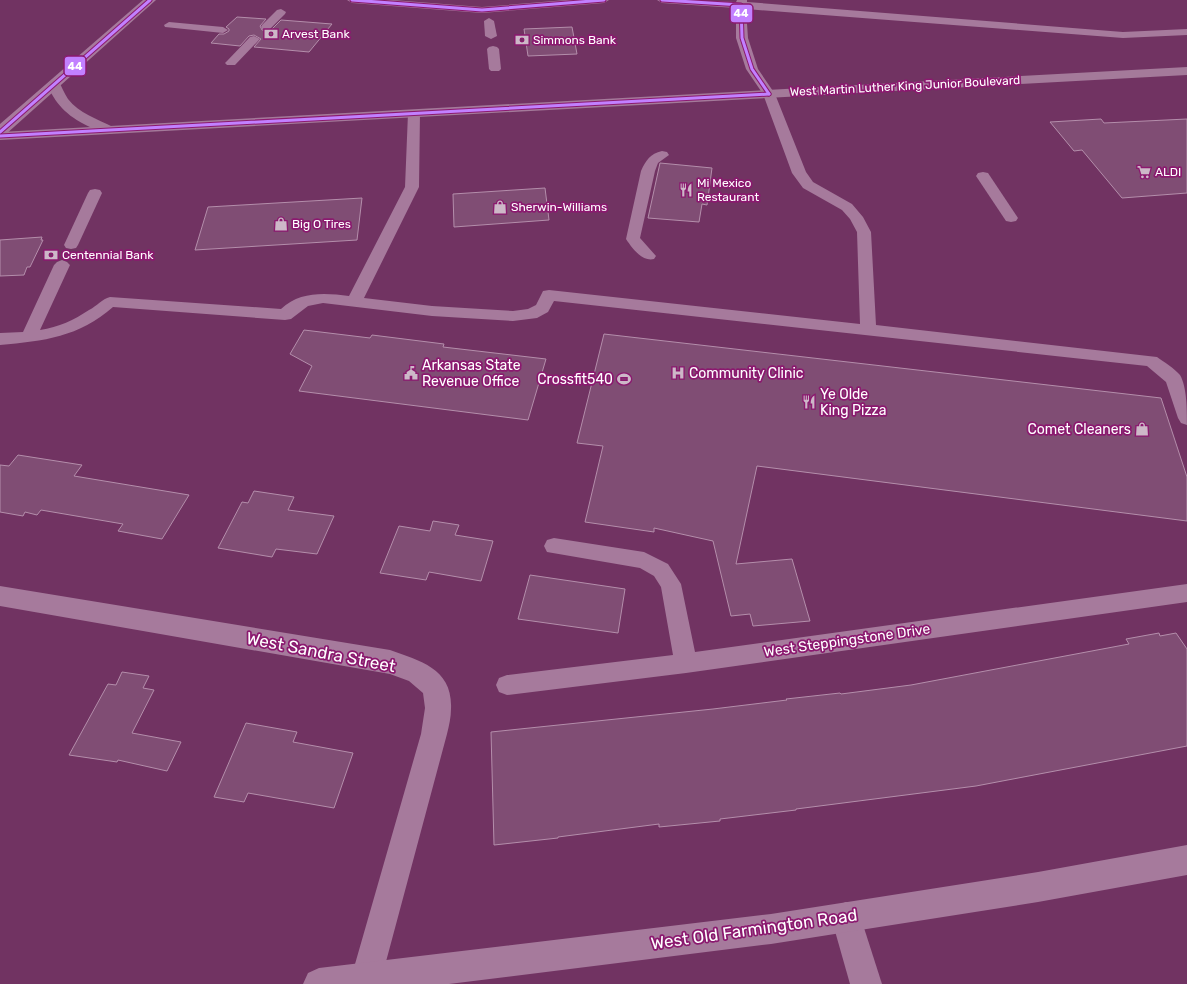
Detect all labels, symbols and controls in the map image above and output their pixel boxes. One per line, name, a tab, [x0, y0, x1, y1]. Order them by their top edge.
line badge: 44	[730, 4, 753, 23]
text: 44	[733, 7, 749, 20]
bank icon: Arvest Bank	[263, 26, 279, 42]
place label: Arvest Bank	[282, 27, 350, 41]
bank icon: Simmons Bank	[514, 32, 530, 48]
place label: Simmons Bank	[533, 33, 617, 47]
line badge: 44	[64, 56, 86, 76]
text: 44	[67, 60, 83, 73]
street label: West Martin Luther King Junior Boulevard	[789, 73, 1021, 99]
supermarket icon: ALDI	[1136, 164, 1152, 180]
place label: ALDI	[1155, 165, 1181, 179]
place label: Mi Mexico Restaurant	[697, 176, 759, 204]
restaurant icon: Mi Mexico Restaurant	[678, 182, 694, 198]
shop icon: Sherwin-Williams	[492, 199, 508, 215]
place label: Sherwin-Williams	[511, 200, 607, 214]
shop icon: Big O Tires	[273, 216, 289, 232]
place label: Big O Tires	[292, 217, 351, 231]
bank icon: Centennial Bank	[43, 247, 59, 263]
place label: Centennial Bank	[62, 248, 154, 262]
place label: Arkansas State Revenue Office	[422, 357, 521, 390]
public building icon: Arkansas State Revenue Office	[403, 365, 419, 381]
hospital icon: Community Clinic	[670, 365, 686, 381]
place label: Community Clinic	[689, 365, 804, 382]
place label: Crossfit540	[537, 371, 613, 388]
sports icon: Crossfit540	[616, 371, 632, 387]
place label: Ye Olde King Pizza	[820, 386, 886, 419]
restaurant icon: Ye Olde King Pizza	[801, 394, 817, 410]
place label: Comet Cleaners	[1027, 421, 1131, 438]
shop icon: Comet Cleaners	[1134, 421, 1150, 437]
street label: West Steppingstone Drive	[763, 620, 931, 661]
street label: West Sandra Street	[245, 628, 398, 676]
street label: West Old Farmington Road	[649, 905, 859, 953]

